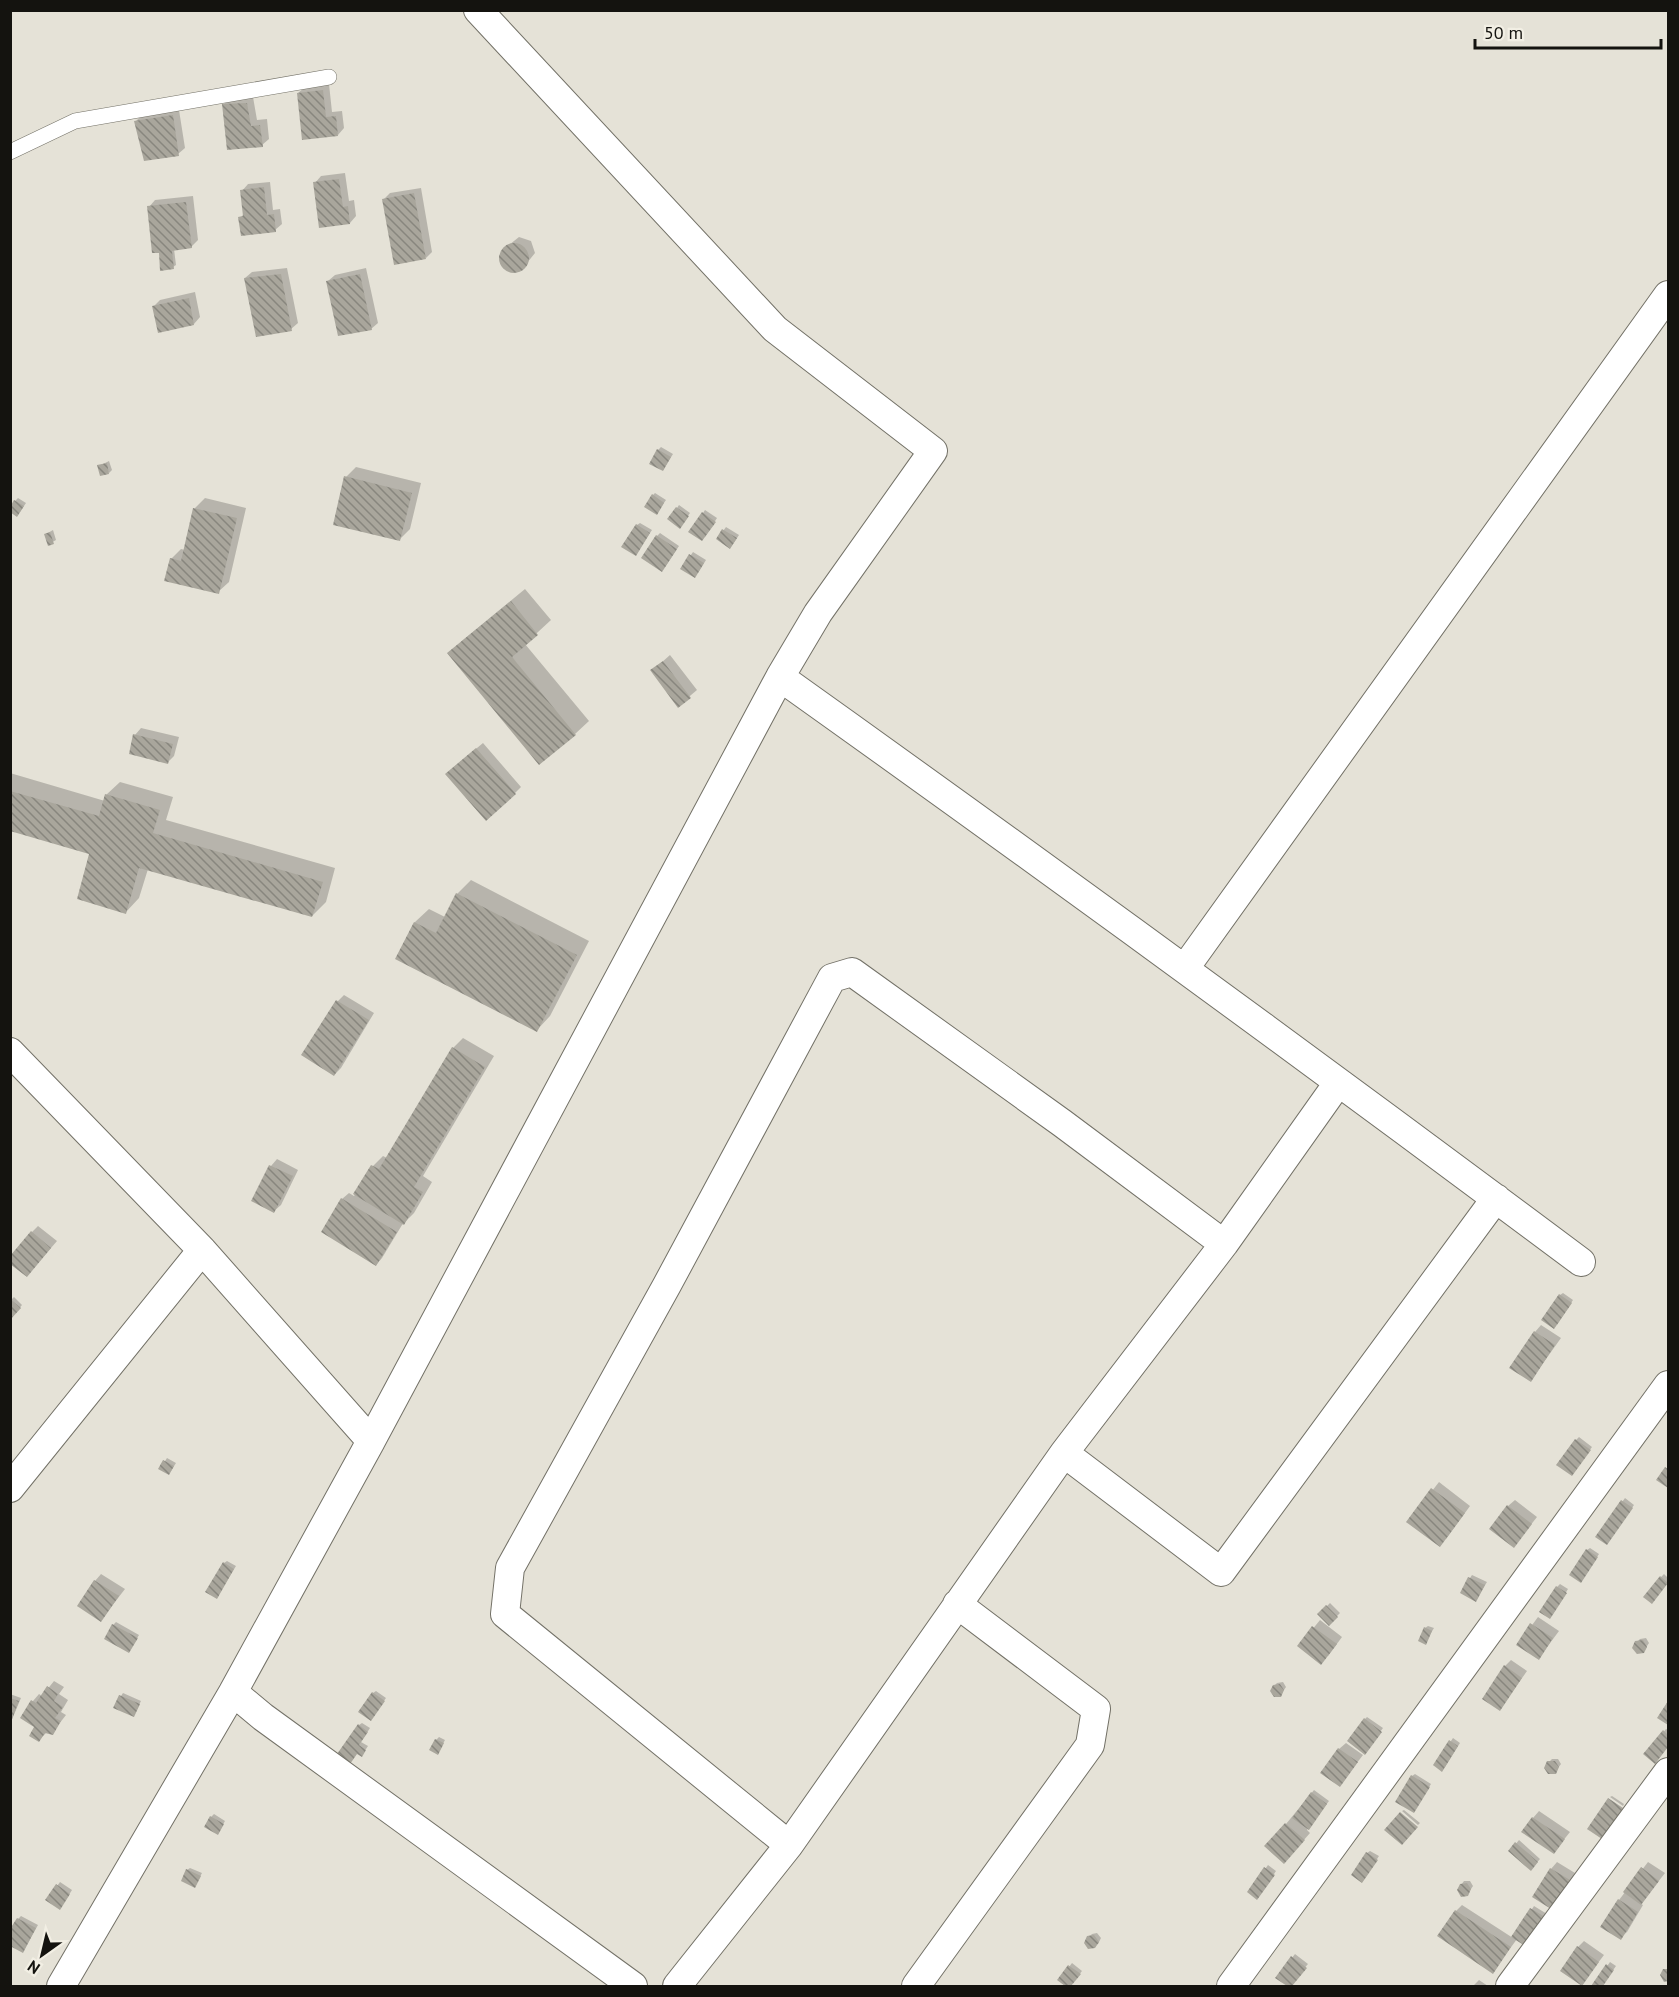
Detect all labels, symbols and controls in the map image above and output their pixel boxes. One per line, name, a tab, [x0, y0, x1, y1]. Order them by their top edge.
scale bar	[1475, 12, 1661, 50]
text: 50 m	[1484, 21, 1523, 44]
north arrow	[12, 1925, 72, 1985]
text: N	[24, 1956, 44, 1979]

